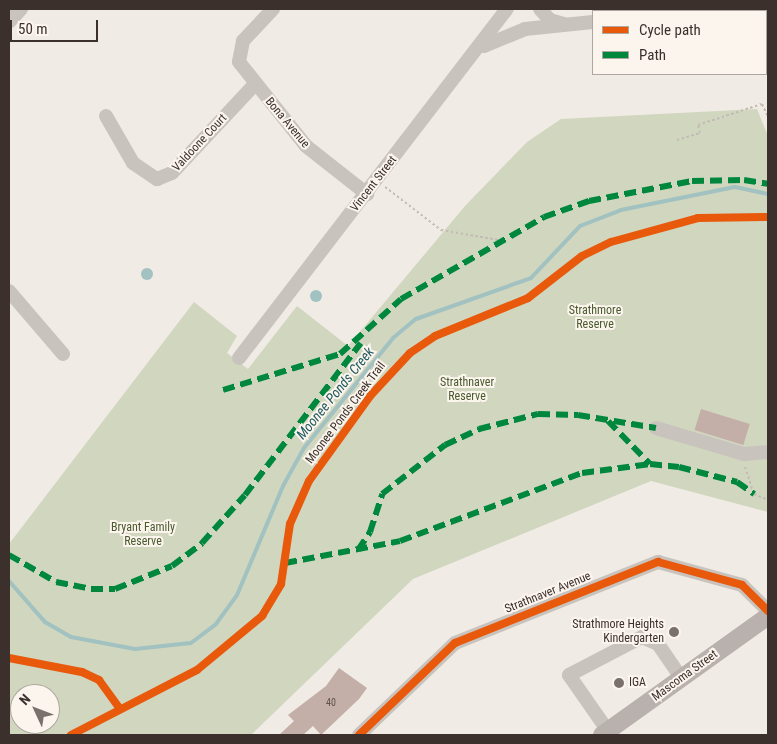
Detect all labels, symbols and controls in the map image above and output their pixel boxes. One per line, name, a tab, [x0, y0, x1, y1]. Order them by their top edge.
scale bar	[12, 10, 100, 42]
legend	[592, 10, 767, 75]
text: 50 m	[18, 20, 48, 38]
text: Cycle path	[639, 21, 701, 39]
text: Path	[639, 46, 666, 64]
street label: Bona Avenue	[262, 95, 312, 151]
street label: Valdoone Court	[170, 111, 230, 175]
street label: Vincent Street	[348, 153, 400, 215]
park label: Strathmore Reserve	[569, 304, 621, 332]
water label: Moonee Ponds Creek	[293, 343, 377, 443]
street label: Moonee Ponds Creek Trail	[303, 359, 389, 467]
park label: Strathnaver Reserve	[440, 376, 494, 404]
park label: Bryant Family Reserve	[111, 521, 175, 549]
street label: Strathnaver Avenue	[503, 569, 593, 617]
place label: Strathmore Heights Kindergarten	[572, 618, 664, 646]
marker: Strathmore Heights Kindergarten	[668, 626, 680, 638]
street label: Mascoma Street	[649, 647, 721, 705]
place label: IGA	[629, 676, 646, 690]
marker: IGA	[613, 677, 625, 689]
north arrow	[10, 684, 60, 734]
text: N	[16, 691, 34, 708]
house number: 40	[326, 697, 336, 709]

